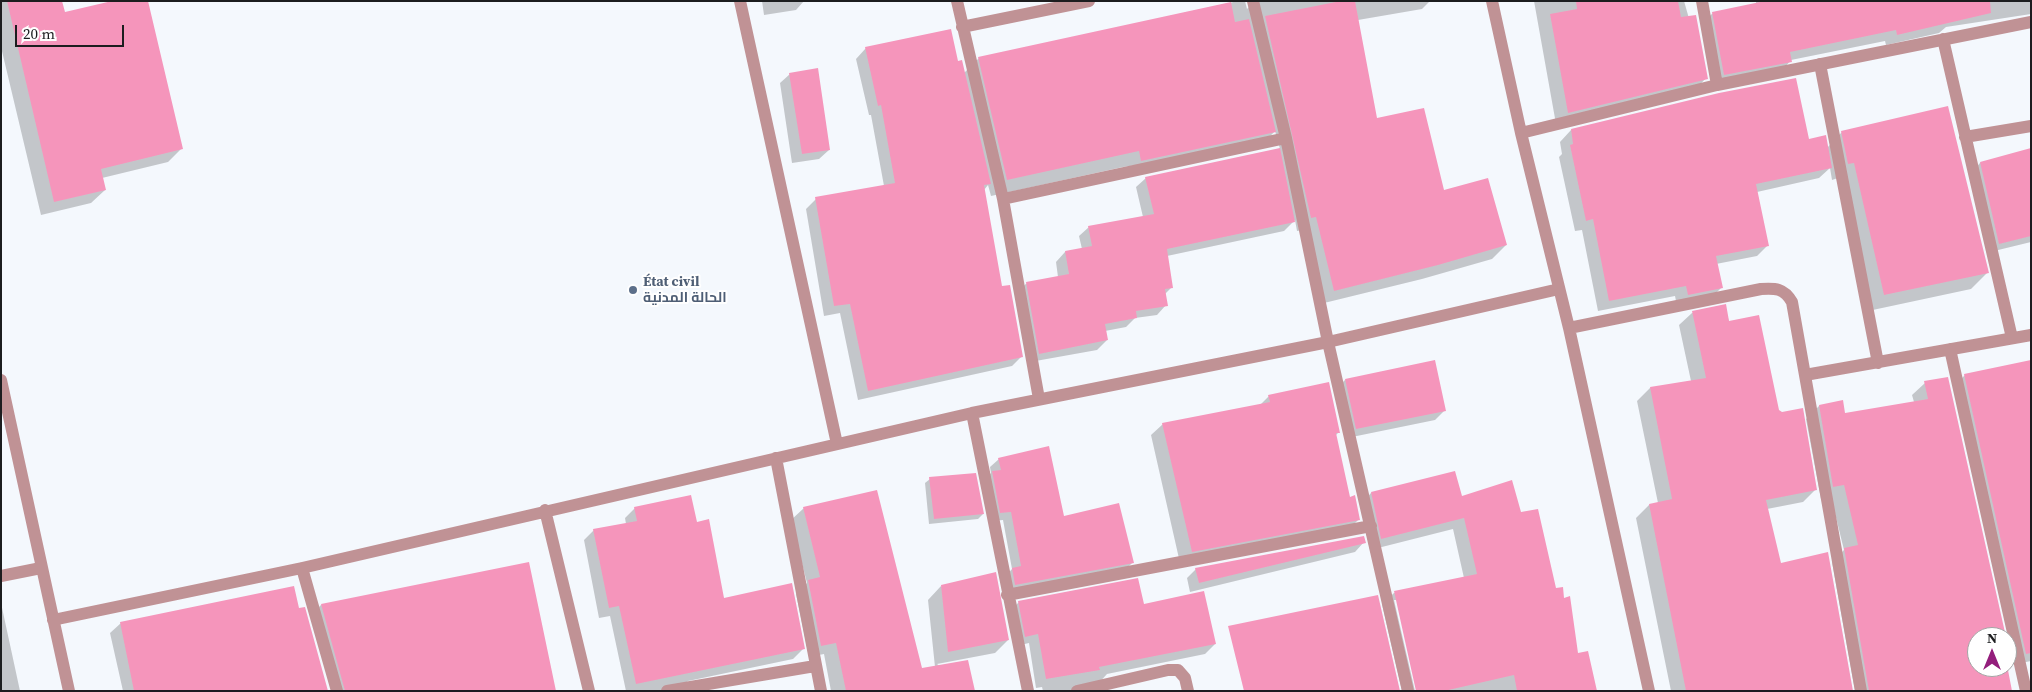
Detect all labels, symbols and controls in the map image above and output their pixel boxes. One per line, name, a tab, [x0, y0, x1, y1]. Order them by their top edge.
scale bar	[18, 15, 126, 47]
text: 20 m	[23, 23, 55, 44]
place label: État civil الحالة المدنية	[643, 274, 727, 306]
marker: État civil الحالة المدنية	[627, 284, 639, 296]
north arrow	[1967, 627, 2017, 677]
text: N	[1987, 628, 1997, 648]

